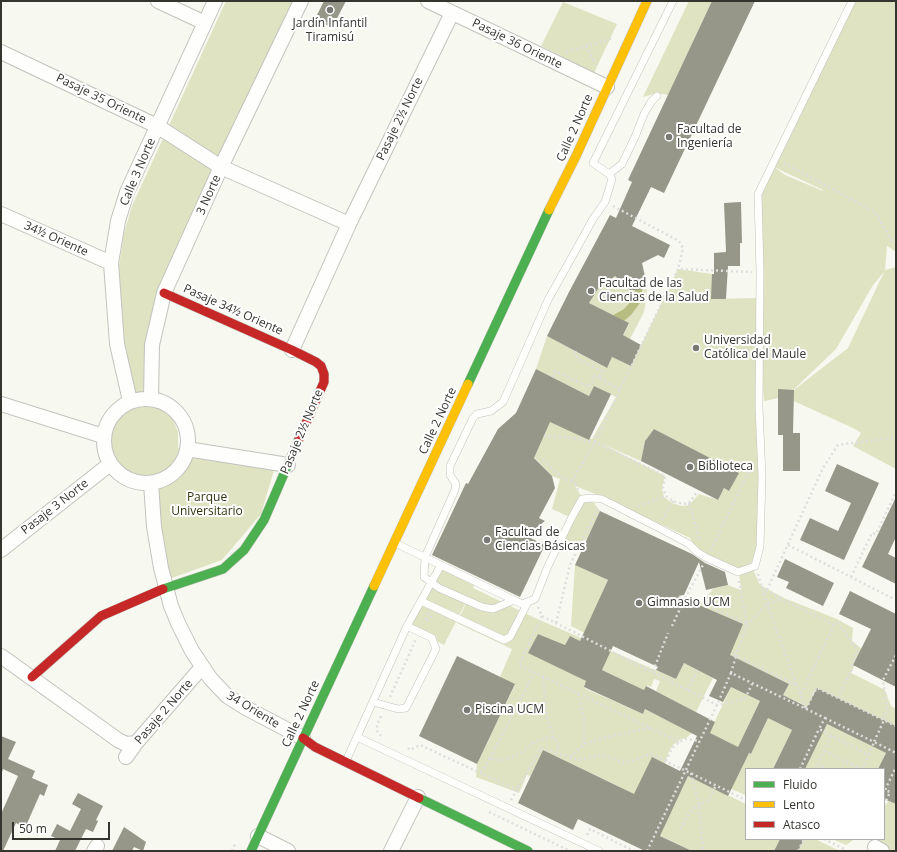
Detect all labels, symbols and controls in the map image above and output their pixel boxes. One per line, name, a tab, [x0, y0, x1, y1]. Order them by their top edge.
marker: Jardín Infantil Tiramisú	[325, 5, 335, 15]
street label: Pasaje 36 Oriente	[470, 16, 564, 72]
place label: Jardín Infantil Tiramisú	[293, 17, 367, 45]
street label: Pasaje 35 Oriente	[54, 71, 148, 127]
street label: Pasaje 2½ Norte	[374, 75, 426, 163]
street label: Calle 2 Norte	[554, 92, 596, 164]
place label: Facultad de Ingeniería	[677, 123, 741, 151]
marker: Facultad de Ingeniería	[664, 132, 674, 142]
street label: Calle 3 Norte	[117, 136, 159, 208]
street label: 3 Norte	[194, 173, 224, 217]
street label: 34½ Oriente	[22, 219, 90, 259]
place label: Facultad de las Ciencias de la Salud	[599, 277, 709, 305]
street label: Pasaje 34½ Oriente	[181, 282, 285, 338]
marker: Facultad de las Ciencias de la Salud	[586, 286, 596, 296]
place label: Universidad Católica del Maule	[704, 334, 806, 362]
marker: Universidad Católica del Maule	[691, 343, 701, 353]
street label: Calle 2 Norte	[416, 385, 460, 457]
street label: Pasaje 2½ Norte	[278, 388, 326, 476]
place label: Biblioteca	[698, 460, 753, 474]
marker: Biblioteca	[685, 462, 695, 472]
street label: Pasaje 3 Norte	[19, 476, 91, 538]
park label: Parque Universitario	[171, 491, 243, 519]
place label: Facultad de Ciencias Básicas	[495, 526, 585, 554]
marker: Facultad de Ciencias Básicas	[482, 535, 492, 545]
place label: Gimnasio UCM	[647, 596, 730, 610]
marker: Gimnasio UCM	[634, 598, 644, 608]
street label: Pasaje 2 Norte	[132, 677, 196, 747]
street label: Calle 2 Norte	[279, 678, 323, 750]
street label: 34 Oriente	[224, 689, 282, 731]
place label: Piscina UCM	[475, 703, 544, 717]
marker: Piscina UCM	[462, 705, 472, 715]
legend	[745, 768, 885, 840]
text: Fluido	[783, 776, 817, 793]
text: Lento	[783, 796, 815, 813]
scale bar	[14, 814, 112, 840]
text: Atasco	[783, 816, 820, 833]
text: 50 m	[19, 820, 47, 837]

